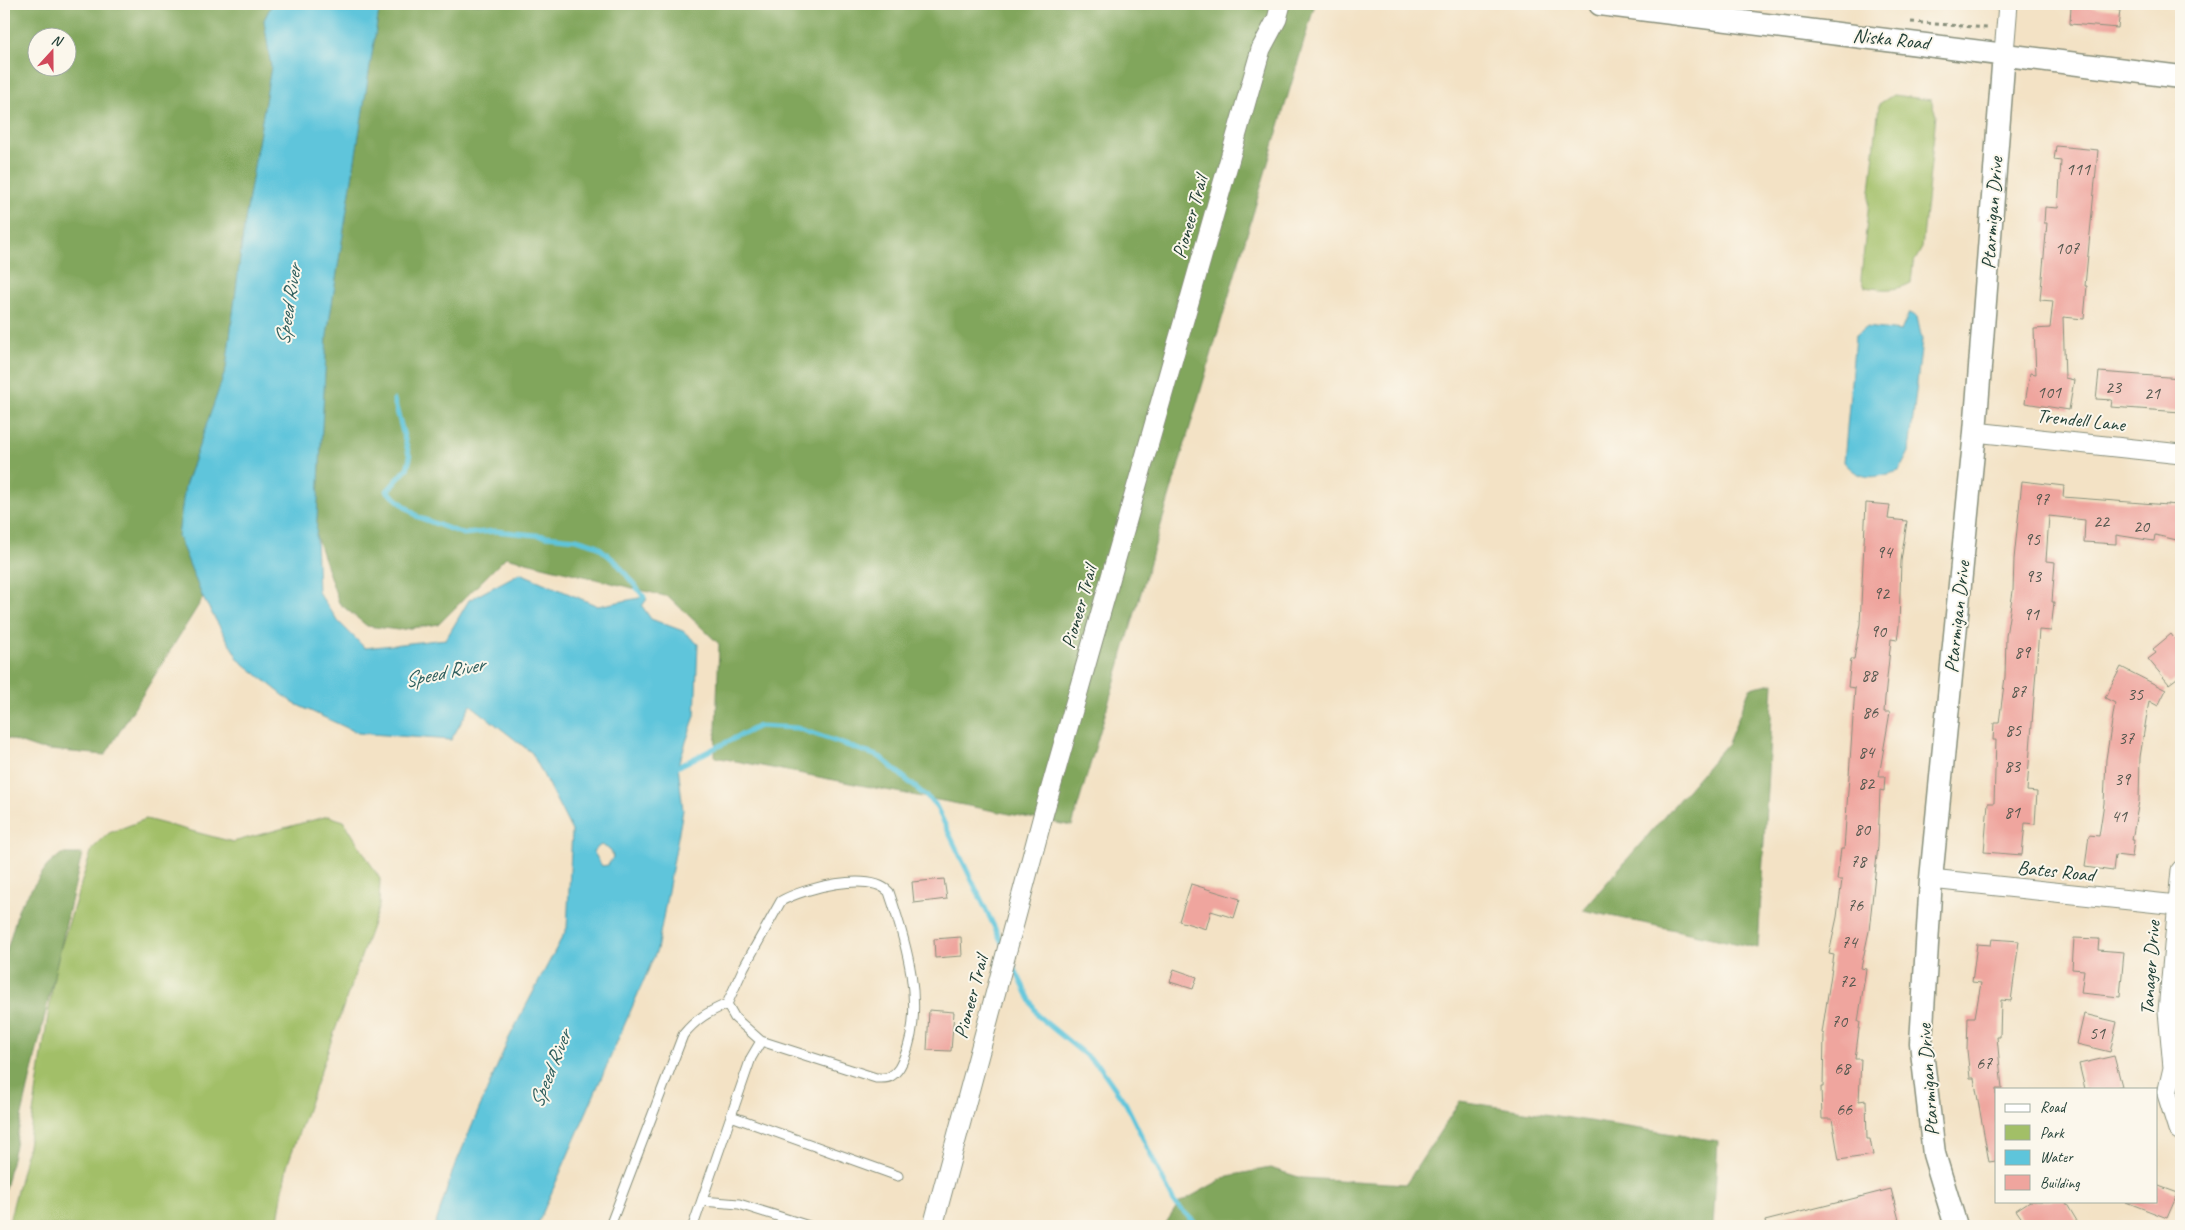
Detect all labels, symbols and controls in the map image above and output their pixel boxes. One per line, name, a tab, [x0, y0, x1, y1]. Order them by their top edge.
street label: Niska Road	[1852, 23, 1934, 56]
north arrow	[28, 28, 78, 78]
text: N	[49, 31, 66, 51]
street label: Ptarmigan Drive	[1976, 155, 2008, 270]
house number: 111	[2066, 158, 2091, 180]
street label: Pioneer Trail	[1166, 169, 1215, 261]
house number: 107	[2055, 237, 2080, 259]
water label: Speed River	[269, 259, 308, 347]
house number: 23	[2105, 376, 2123, 398]
house number: 101	[2037, 381, 2062, 403]
house number: 21	[2144, 382, 2161, 404]
street label: Trendell Lane	[2036, 403, 2128, 437]
house number: 97	[2033, 488, 2050, 510]
house number: 22	[2093, 510, 2111, 532]
house number: 20	[2133, 515, 2151, 537]
house number: 95	[2024, 528, 2041, 550]
house number: 94	[1876, 541, 1894, 563]
street label: Ptarmigan Drive	[1939, 558, 1975, 674]
street label: Pioneer Trail	[1055, 559, 1104, 651]
house number: 93	[2025, 565, 2043, 587]
house number: 92	[1873, 582, 1891, 604]
house number: 91	[2023, 603, 2040, 625]
house number: 90	[1870, 620, 1888, 642]
house number: 89	[2014, 641, 2032, 663]
water label: Speed River	[402, 650, 491, 693]
house number: 88	[1861, 664, 1879, 686]
house number: 87	[2010, 680, 2027, 702]
house number: 35	[2127, 683, 2144, 705]
house number: 86	[1862, 701, 1879, 723]
house number: 85	[2005, 719, 2022, 741]
house number: 37	[2118, 727, 2135, 749]
house number: 84	[1858, 741, 1876, 763]
house number: 83	[2004, 755, 2022, 777]
house number: 39	[2114, 768, 2132, 790]
house number: 82	[1858, 772, 1876, 794]
house number: 81	[2004, 801, 2021, 823]
house number: 41	[2111, 805, 2128, 827]
house number: 80	[1854, 818, 1872, 840]
house number: 78	[1850, 850, 1868, 872]
street label: Bates Road	[2016, 855, 2099, 888]
house number: 76	[1847, 894, 1864, 916]
street label: Tanager Drive	[2134, 918, 2166, 1016]
house number: 74	[1841, 931, 1859, 953]
street label: Pioneer Trail	[948, 949, 995, 1041]
house number: 72	[1839, 970, 1857, 992]
house number: 70	[1831, 1010, 1849, 1032]
street label: Ptarmigan Drive	[1912, 1022, 1944, 1137]
house number: 51	[2089, 1022, 2106, 1044]
water label: Speed River	[523, 1023, 579, 1111]
house number: 67	[1976, 1052, 1993, 1074]
house number: 68	[1834, 1057, 1852, 1079]
legend	[1995, 1088, 2158, 1202]
house number: 66	[1836, 1098, 1853, 1120]
text: Road	[2040, 1098, 2067, 1117]
text: Park	[2040, 1124, 2065, 1143]
text: Water	[2040, 1148, 2074, 1167]
text: Building	[2040, 1174, 2080, 1193]

